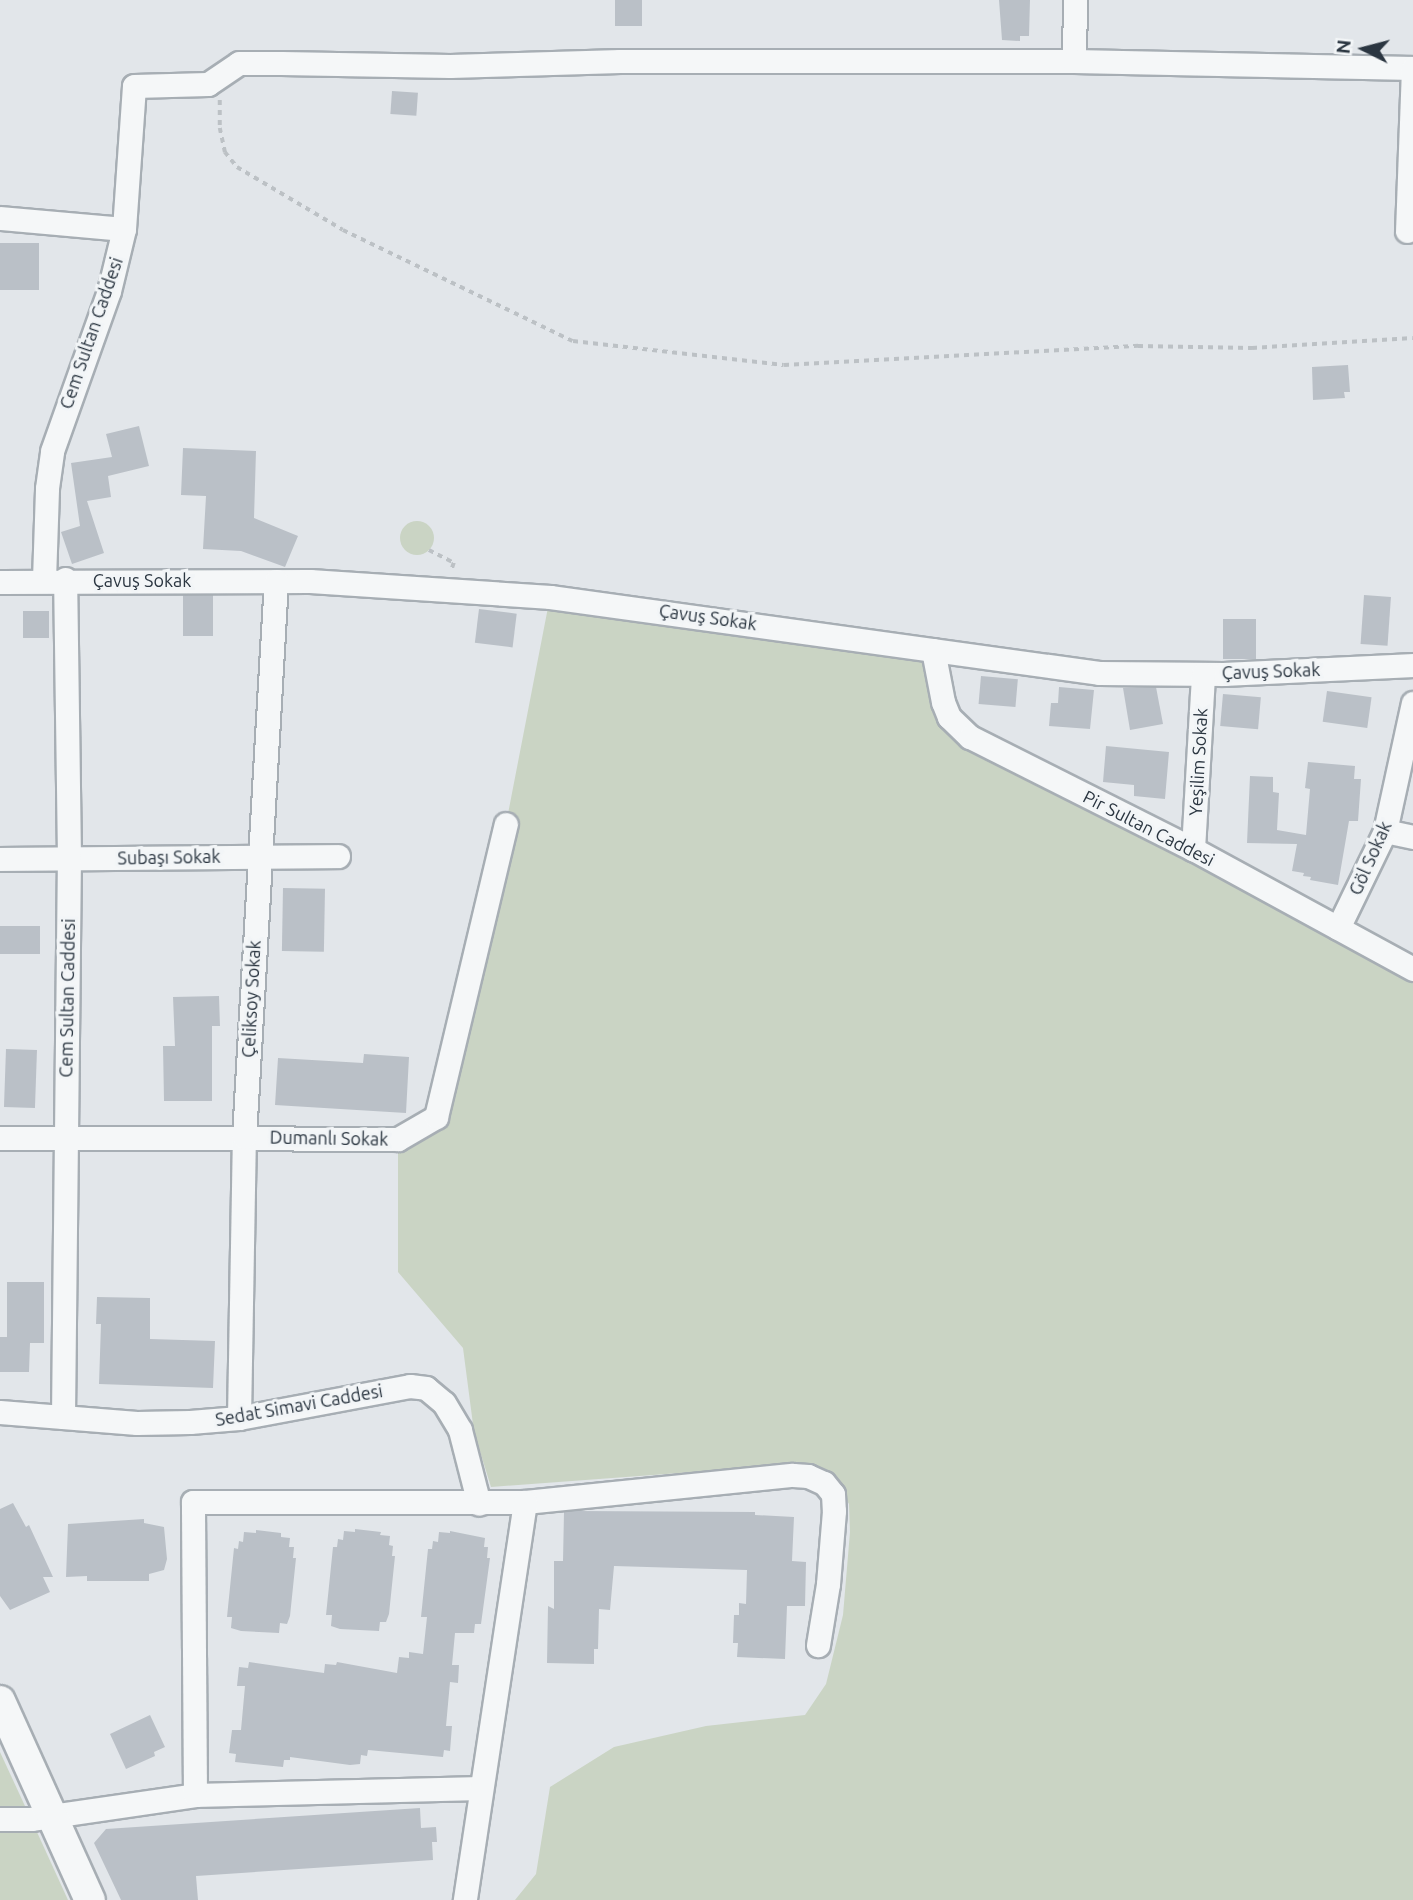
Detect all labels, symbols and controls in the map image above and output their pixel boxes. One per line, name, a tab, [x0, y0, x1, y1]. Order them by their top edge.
north arrow	[1329, 14, 1399, 84]
text: N	[1331, 39, 1355, 55]
street label: Cem Sultan Caddesi	[55, 254, 127, 412]
street label: Çavuş Sokak	[93, 569, 191, 591]
street label: Çavuş Sokak	[658, 599, 758, 635]
street label: Çavuş Sokak	[1221, 658, 1321, 684]
street label: Yeşilim Sokak	[1184, 708, 1212, 816]
street label: Pir Sultan Caddesi	[1080, 786, 1218, 870]
street label: Göl Sokak	[1344, 818, 1396, 898]
street label: Subaşı Sokak	[117, 845, 221, 869]
street label: Cem Sultan Caddesi	[55, 918, 79, 1078]
street label: Çeliksoy Sokak	[237, 940, 265, 1058]
street label: Dumanlı Sokak	[270, 1126, 388, 1150]
street label: Sedat Simavi Caddesi	[214, 1380, 384, 1430]

